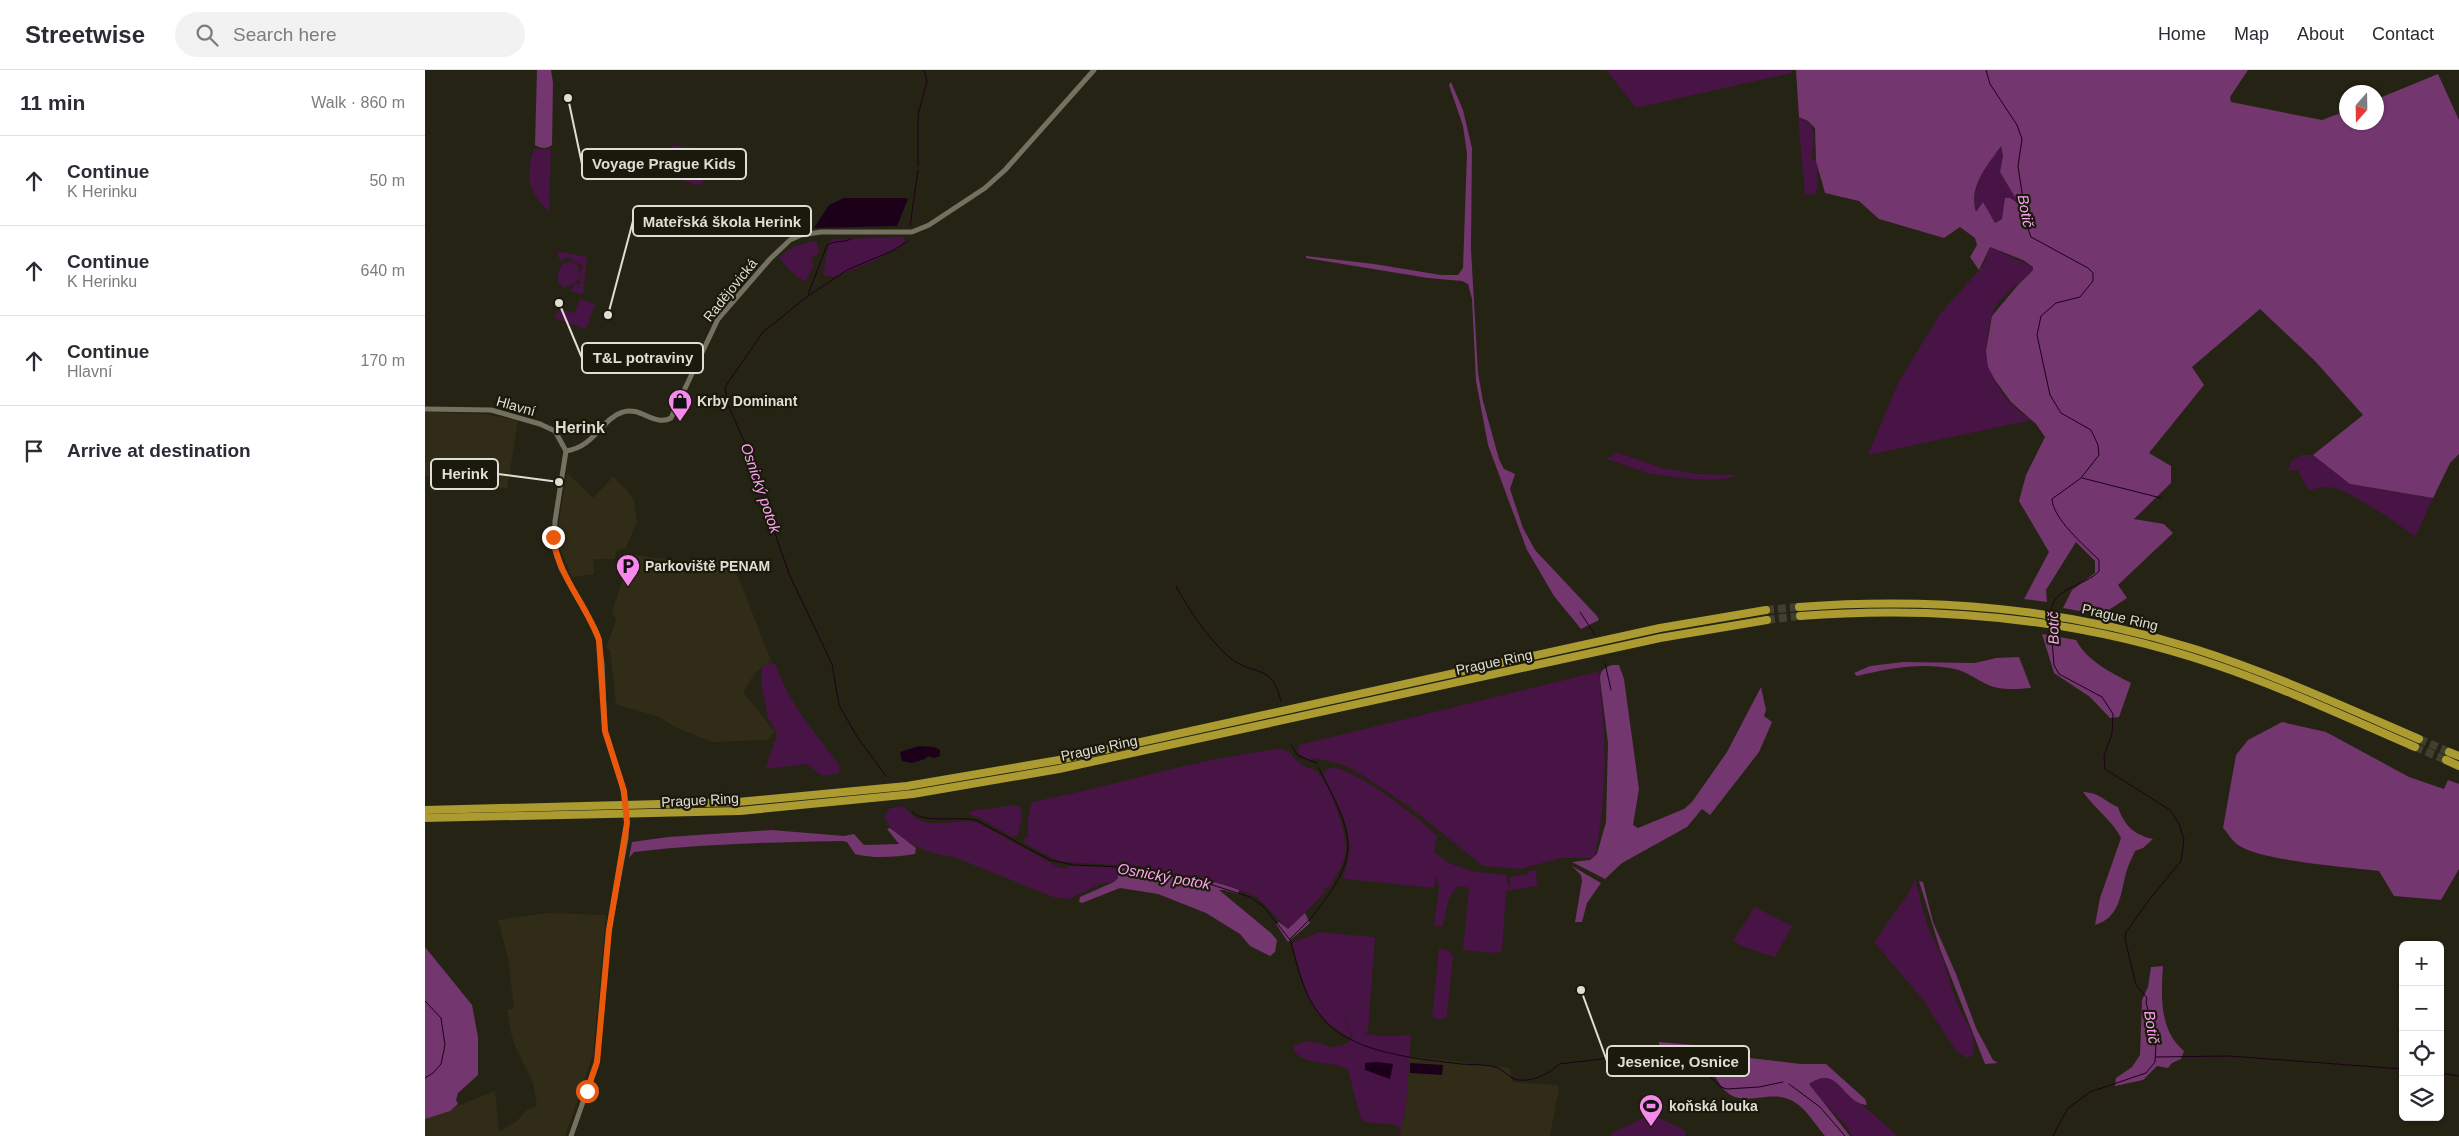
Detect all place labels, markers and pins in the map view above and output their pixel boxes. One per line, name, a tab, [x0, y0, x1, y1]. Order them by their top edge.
callout: Voyage Prague Kids	[582, 149, 746, 179]
callout: Mateřská škola Herink	[633, 206, 811, 236]
callout: T&L potraviny	[582, 343, 703, 373]
shop icon: Krby Dominant	[667, 388, 693, 422]
place label: Krby Dominant	[697, 393, 798, 409]
callout: Herink	[431, 459, 498, 489]
parking icon: Parkoviště PENAM	[615, 553, 641, 587]
place label: Parkoviště PENAM	[645, 558, 770, 574]
callout: Jesenice, Osnice	[1607, 1046, 1749, 1076]
sports icon: koňská louka	[1638, 1093, 1664, 1127]
place label: koňská louka	[1669, 1098, 1758, 1114]

